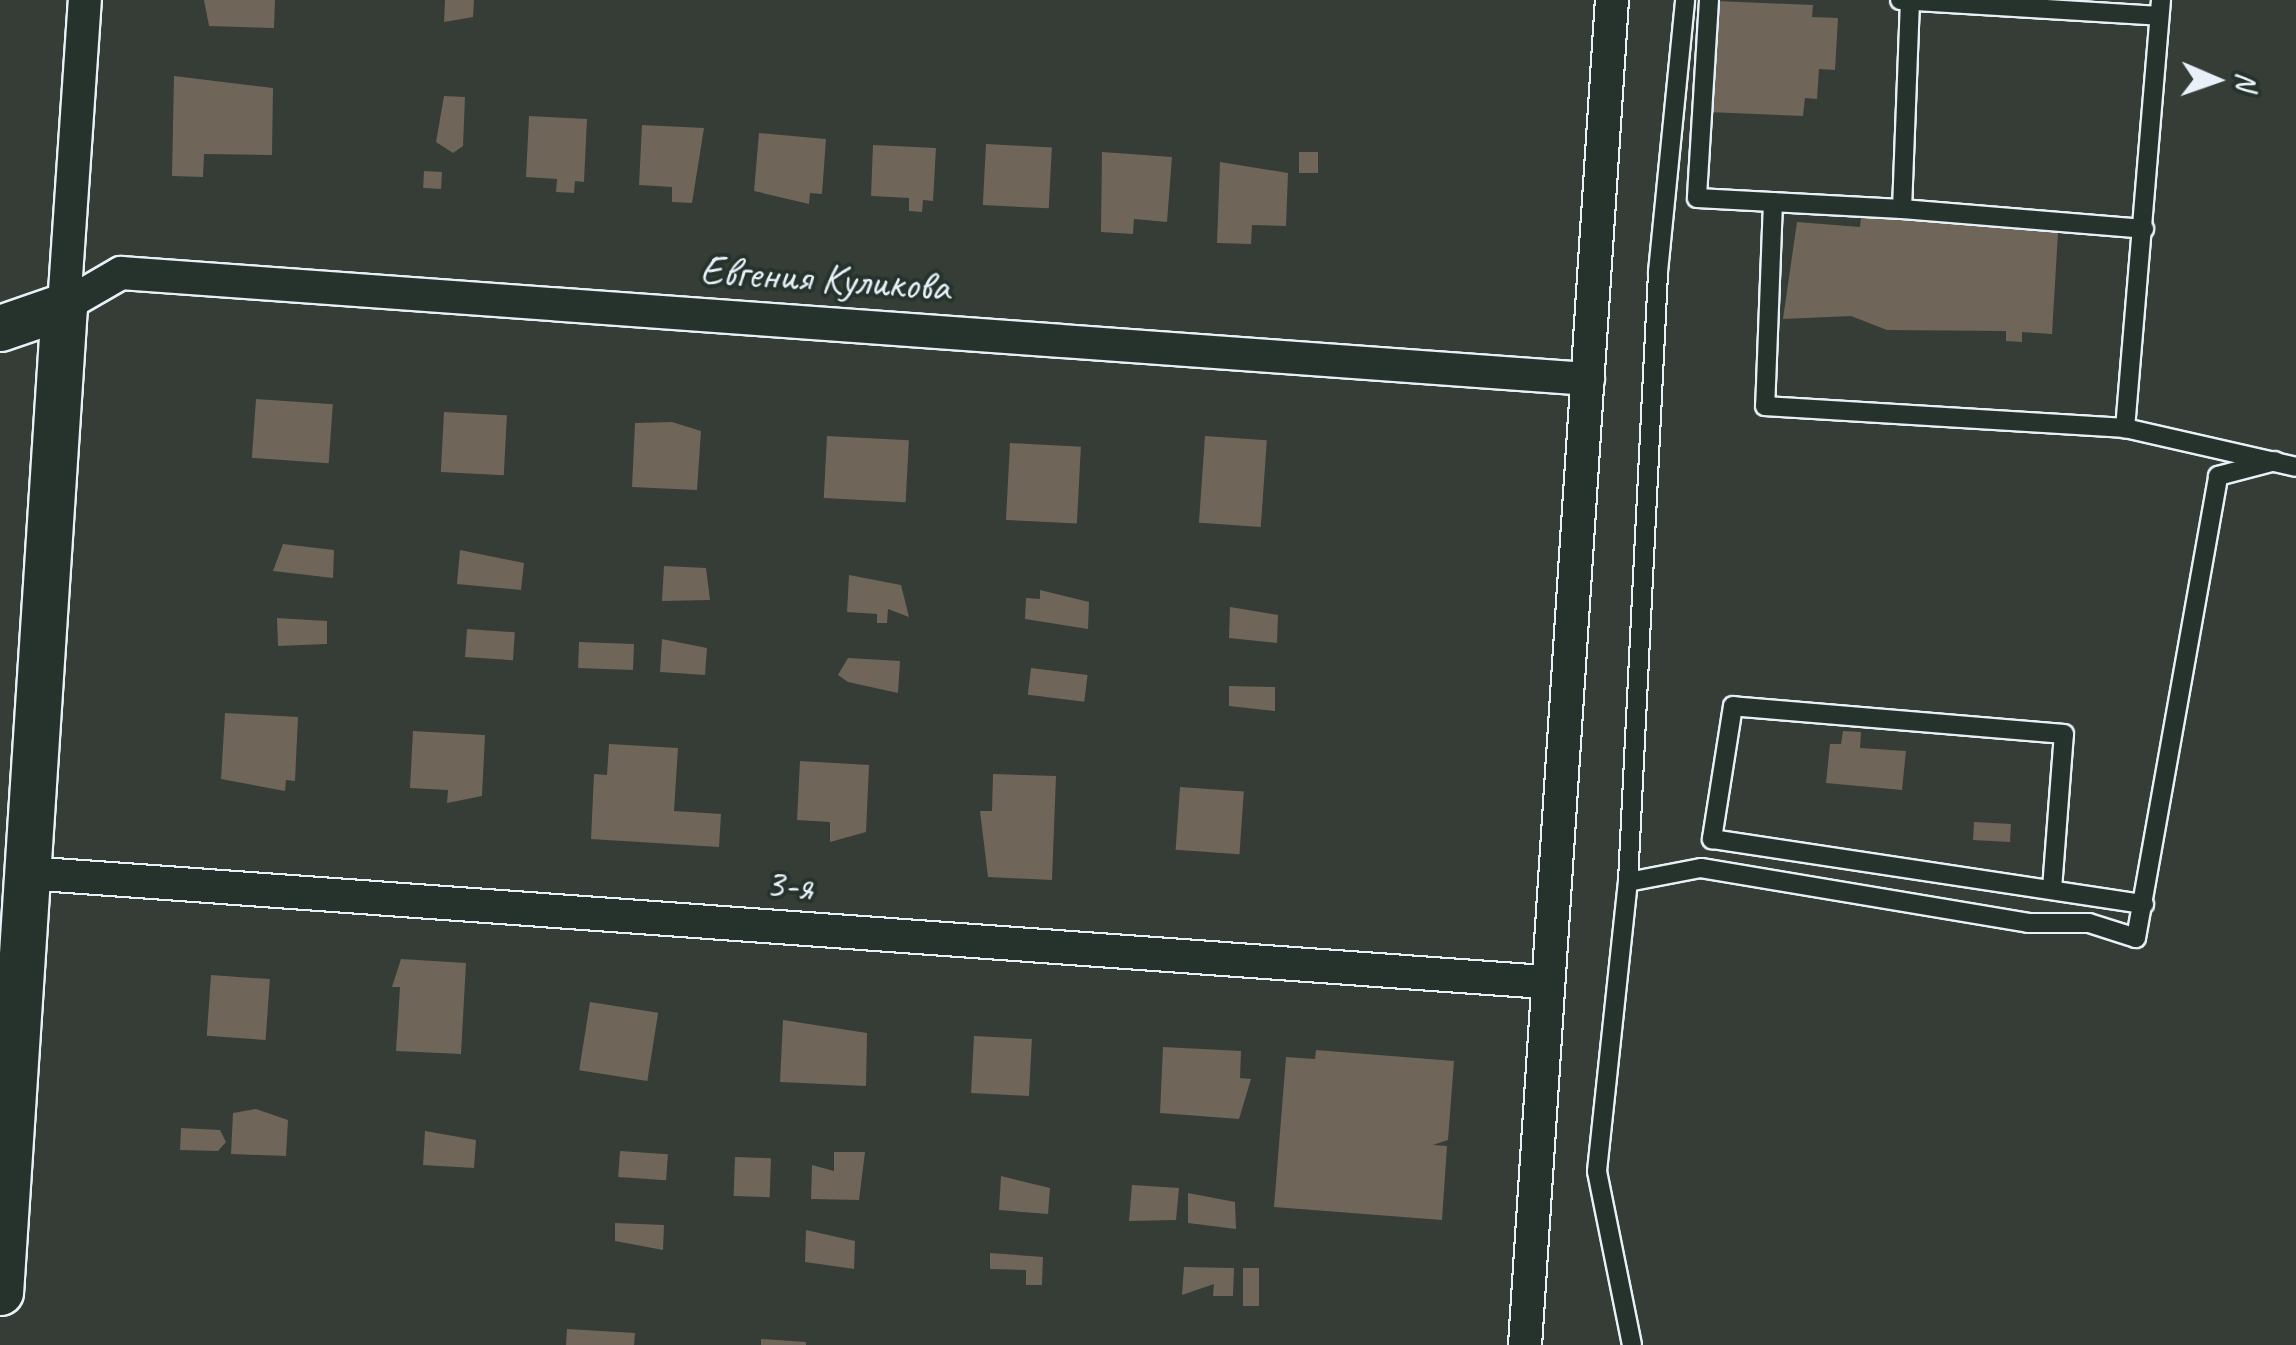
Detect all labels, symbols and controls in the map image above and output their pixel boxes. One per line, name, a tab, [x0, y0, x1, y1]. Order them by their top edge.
north arrow	[2166, 30, 2266, 130]
text: N	[2229, 72, 2264, 90]
street label: Евгения Куликова	[698, 245, 952, 313]
street label: 3-я	[763, 858, 815, 912]

